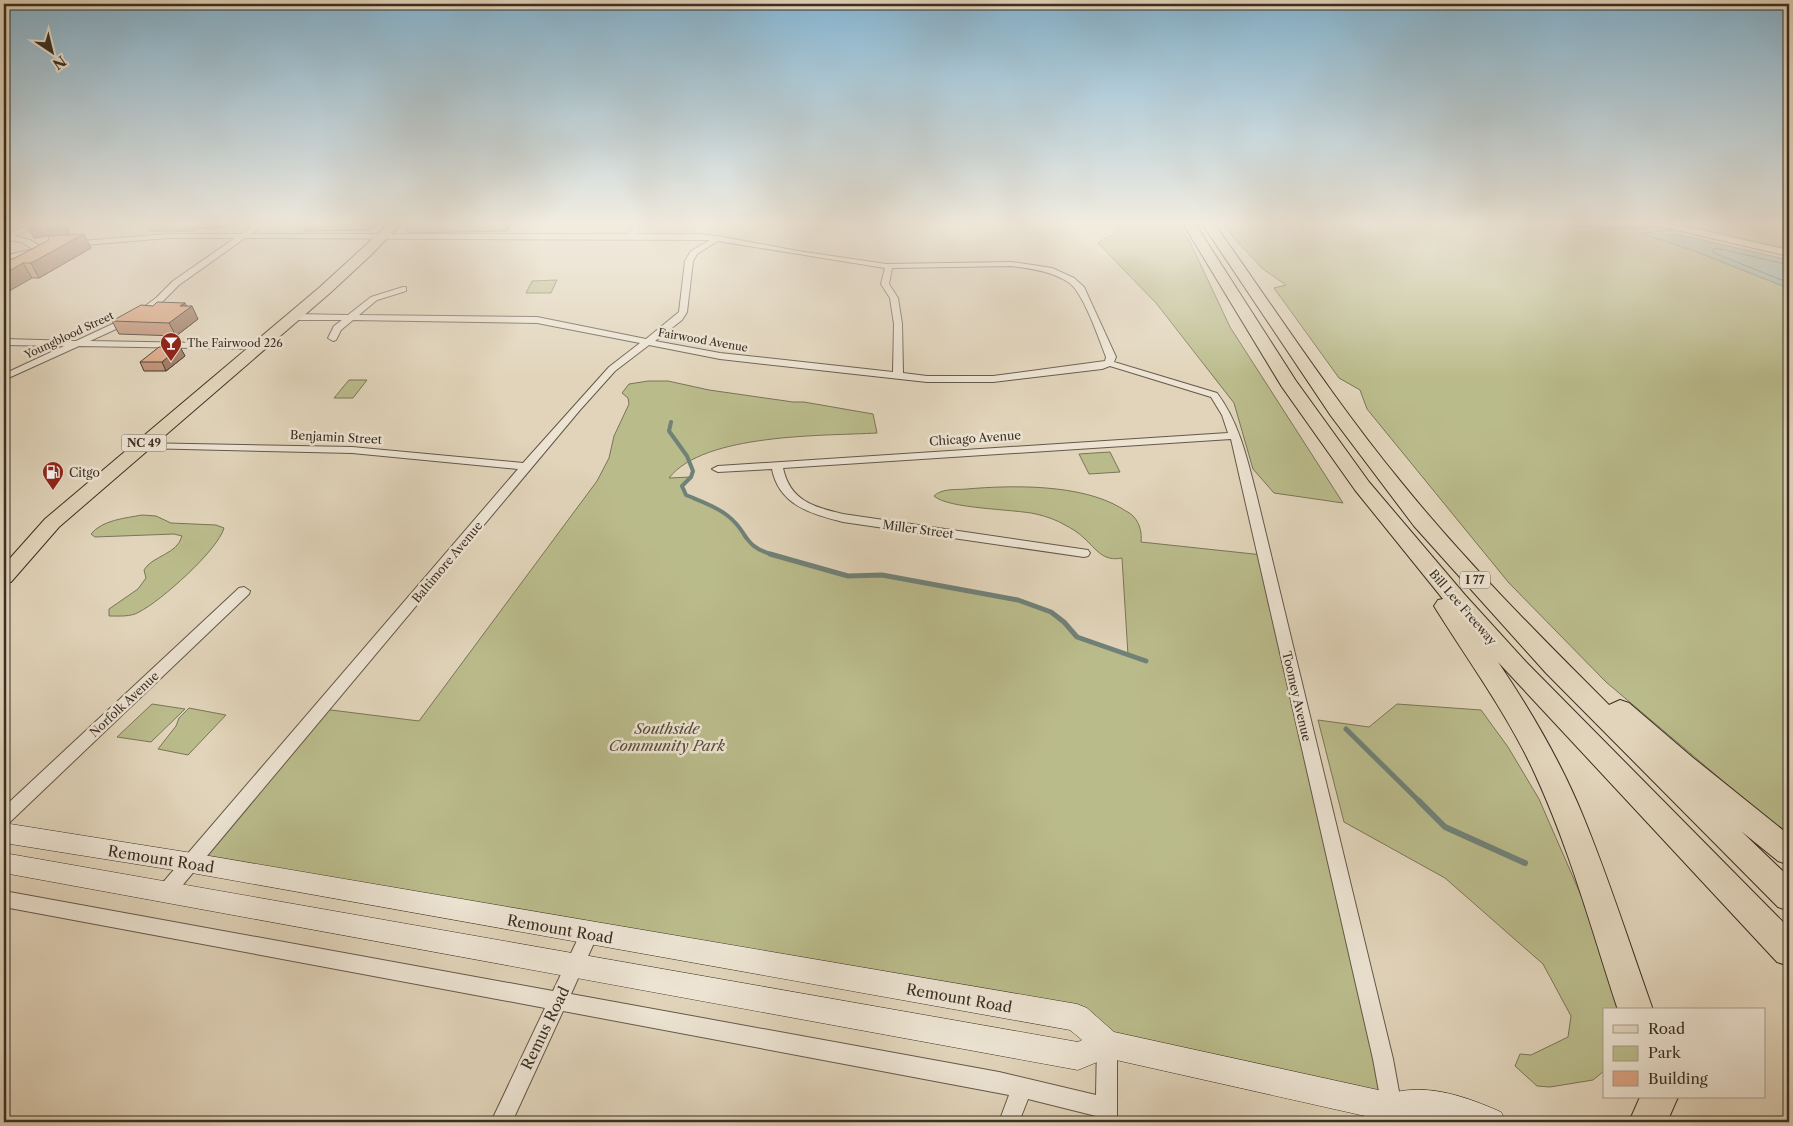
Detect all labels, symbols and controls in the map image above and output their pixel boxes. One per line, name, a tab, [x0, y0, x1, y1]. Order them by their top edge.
north arrow	[28, 28, 78, 78]
text: N	[49, 52, 70, 74]
street label: Youngblood Street	[21, 308, 116, 362]
street label: Fairwood Avenue	[657, 325, 749, 355]
bar icon: The Fairwood 226	[159, 331, 183, 362]
place label: The Fairwood 226	[187, 336, 283, 350]
street label: Benjamin Street	[290, 427, 383, 447]
street label: Chicago Avenue	[929, 427, 1022, 449]
road number: NC 49	[122, 434, 166, 452]
fuel station icon: Citgo	[41, 460, 65, 491]
place label: Citgo	[69, 465, 100, 480]
street label: Miller Street	[881, 517, 955, 542]
street label: Baltimore Avenue	[409, 518, 486, 606]
street label: Bill Lee Freeway	[1426, 566, 1500, 648]
road number: I 77	[1460, 572, 1490, 588]
street label: Toomey Avenue	[1279, 650, 1315, 743]
street label: Norfolk Avenue	[86, 668, 162, 740]
park label: Southside Community Park	[609, 719, 725, 755]
street label: Remount Road	[106, 841, 216, 877]
street label: Remount Road	[505, 910, 615, 948]
street label: Remount Road	[904, 979, 1014, 1017]
street label: Remus Road	[517, 983, 573, 1073]
legend	[1603, 1008, 1766, 1098]
text: Road	[1648, 1019, 1685, 1038]
text: Park	[1648, 1043, 1682, 1062]
text: Building	[1648, 1069, 1708, 1088]

